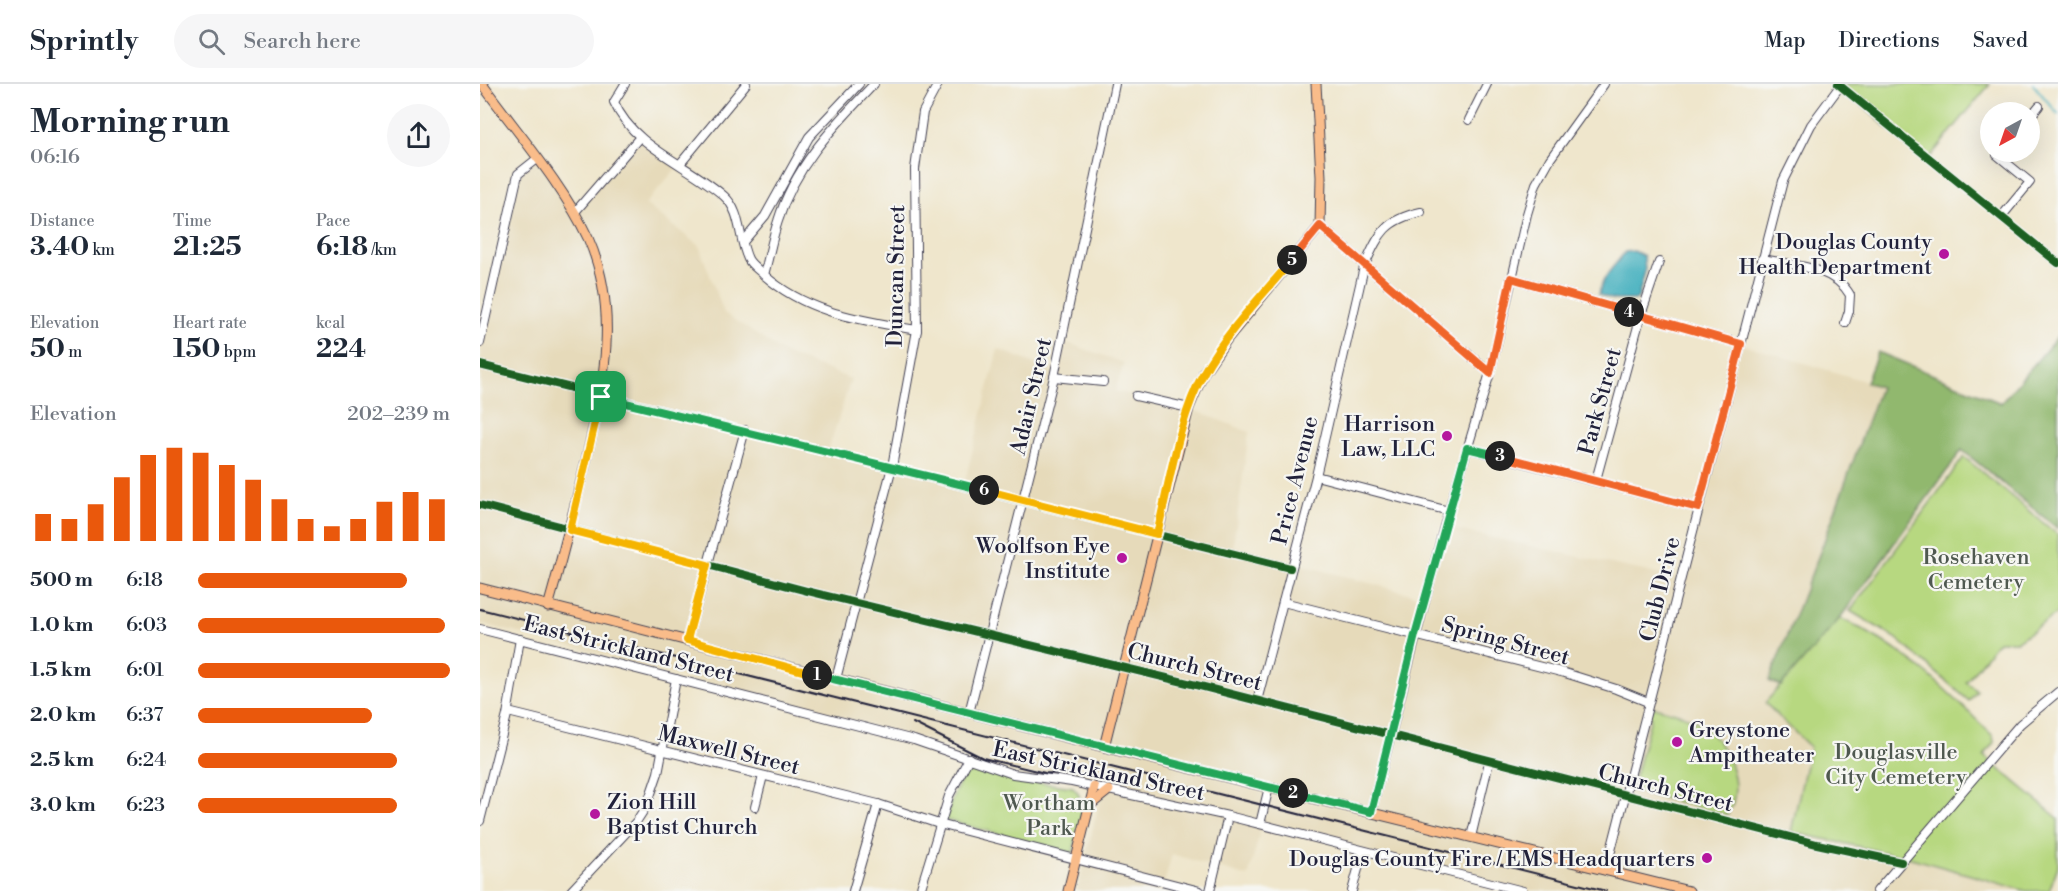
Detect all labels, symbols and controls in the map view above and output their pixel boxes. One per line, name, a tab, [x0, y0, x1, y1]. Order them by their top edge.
search box	[174, 14, 594, 68]
text: Sprintly	[30, 24, 138, 59]
icon: search	[195, 25, 228, 58]
text: Search here	[243, 28, 361, 55]
text: Map	[1764, 28, 1806, 54]
text: Directions	[1839, 28, 1940, 54]
text: Saved	[1973, 28, 2028, 54]
text: Morning run	[30, 102, 230, 143]
north arrow	[1980, 102, 2040, 162]
map controls	[1980, 102, 2040, 162]
button: share	[387, 104, 450, 167]
text: 06:16	[30, 145, 80, 170]
street label: Duncan Street	[882, 204, 911, 347]
text: Distance	[30, 211, 95, 231]
text: Time	[173, 211, 212, 231]
text: Pace	[316, 211, 350, 231]
place label: Douglas County Health Department	[1739, 229, 1932, 281]
text: 3.40	[30, 231, 89, 263]
text: 21:25	[173, 231, 242, 263]
text: 6:18	[316, 231, 368, 263]
text: km	[89, 240, 115, 260]
text: /km	[368, 240, 397, 260]
pin: 5	[1277, 245, 1307, 275]
marker: Douglas County Health Department	[1937, 247, 1951, 261]
text: 5	[1287, 250, 1297, 270]
pin: 4	[1614, 297, 1644, 327]
text: 4	[1624, 302, 1634, 322]
text: Elevation	[30, 313, 99, 333]
text: Heart rate	[173, 313, 247, 333]
text: kcal	[316, 313, 345, 333]
text: 50	[30, 333, 65, 365]
text: 150	[173, 333, 221, 365]
text: 224	[316, 333, 366, 365]
street label: Adair Street	[1005, 335, 1058, 459]
text: m	[65, 342, 82, 362]
text: bpm	[221, 342, 256, 362]
street label: Park Street	[1573, 345, 1628, 458]
pin	[575, 371, 626, 422]
icon: arrive	[584, 380, 617, 413]
text: Elevation	[30, 402, 117, 427]
text: 202–239 m	[347, 402, 450, 427]
place label: Harrison Law, LLC	[1341, 411, 1435, 463]
street label: Price Avenue	[1266, 413, 1324, 547]
marker: Harrison Law, LLC	[1440, 429, 1454, 443]
pin: 3	[1485, 441, 1515, 471]
text: 3	[1495, 446, 1505, 466]
pin: 6	[969, 475, 999, 505]
text: 6	[979, 480, 989, 500]
place label: Woolfson Eye Institute	[975, 533, 1110, 585]
street label: Club Drive	[1634, 534, 1687, 645]
park label: Rosehaven Cemetery	[1922, 544, 2030, 596]
marker: Woolfson Eye Institute	[1115, 551, 1129, 565]
text: 500 m	[30, 568, 93, 593]
text: 6:18	[126, 568, 163, 593]
street label: East Strickland Street	[520, 610, 737, 689]
street label: Spring Street	[1439, 611, 1573, 672]
text: 1.0 km	[30, 613, 94, 638]
text: 6:03	[126, 613, 167, 638]
street label: Church Street	[1124, 638, 1265, 697]
text: 1.5 km	[30, 658, 91, 683]
text: 6:01	[126, 658, 164, 683]
pin: 1	[802, 660, 832, 690]
text: 1	[813, 665, 821, 685]
text: 2.0 km	[30, 703, 96, 728]
text: 6:37	[126, 703, 163, 728]
place label: Greystone Ampitheater	[1688, 717, 1815, 769]
street label: Maxwell Street	[655, 720, 803, 781]
marker: Greystone Ampitheater	[1670, 735, 1684, 749]
street label: East Strickland Street	[990, 736, 1207, 807]
park label: Douglasville City Cemetery	[1825, 739, 1967, 791]
text: 2.5 km	[30, 748, 94, 773]
text: 6:24	[126, 748, 166, 773]
street label: Church Street	[1595, 759, 1736, 818]
pin: 2	[1278, 778, 1308, 808]
text: 2	[1288, 783, 1298, 803]
place label: Zion Hill Baptist Church	[606, 789, 758, 841]
park label: Wortham Park	[1002, 790, 1095, 842]
text: 3.0 km	[30, 793, 96, 818]
text: 6:23	[126, 793, 165, 818]
marker: Zion Hill Baptist Church	[588, 807, 602, 821]
place label: Douglas County Fire / EMS Headquarters	[1289, 846, 1695, 873]
marker: Douglas County Fire / EMS Headquarters	[1700, 851, 1714, 865]

